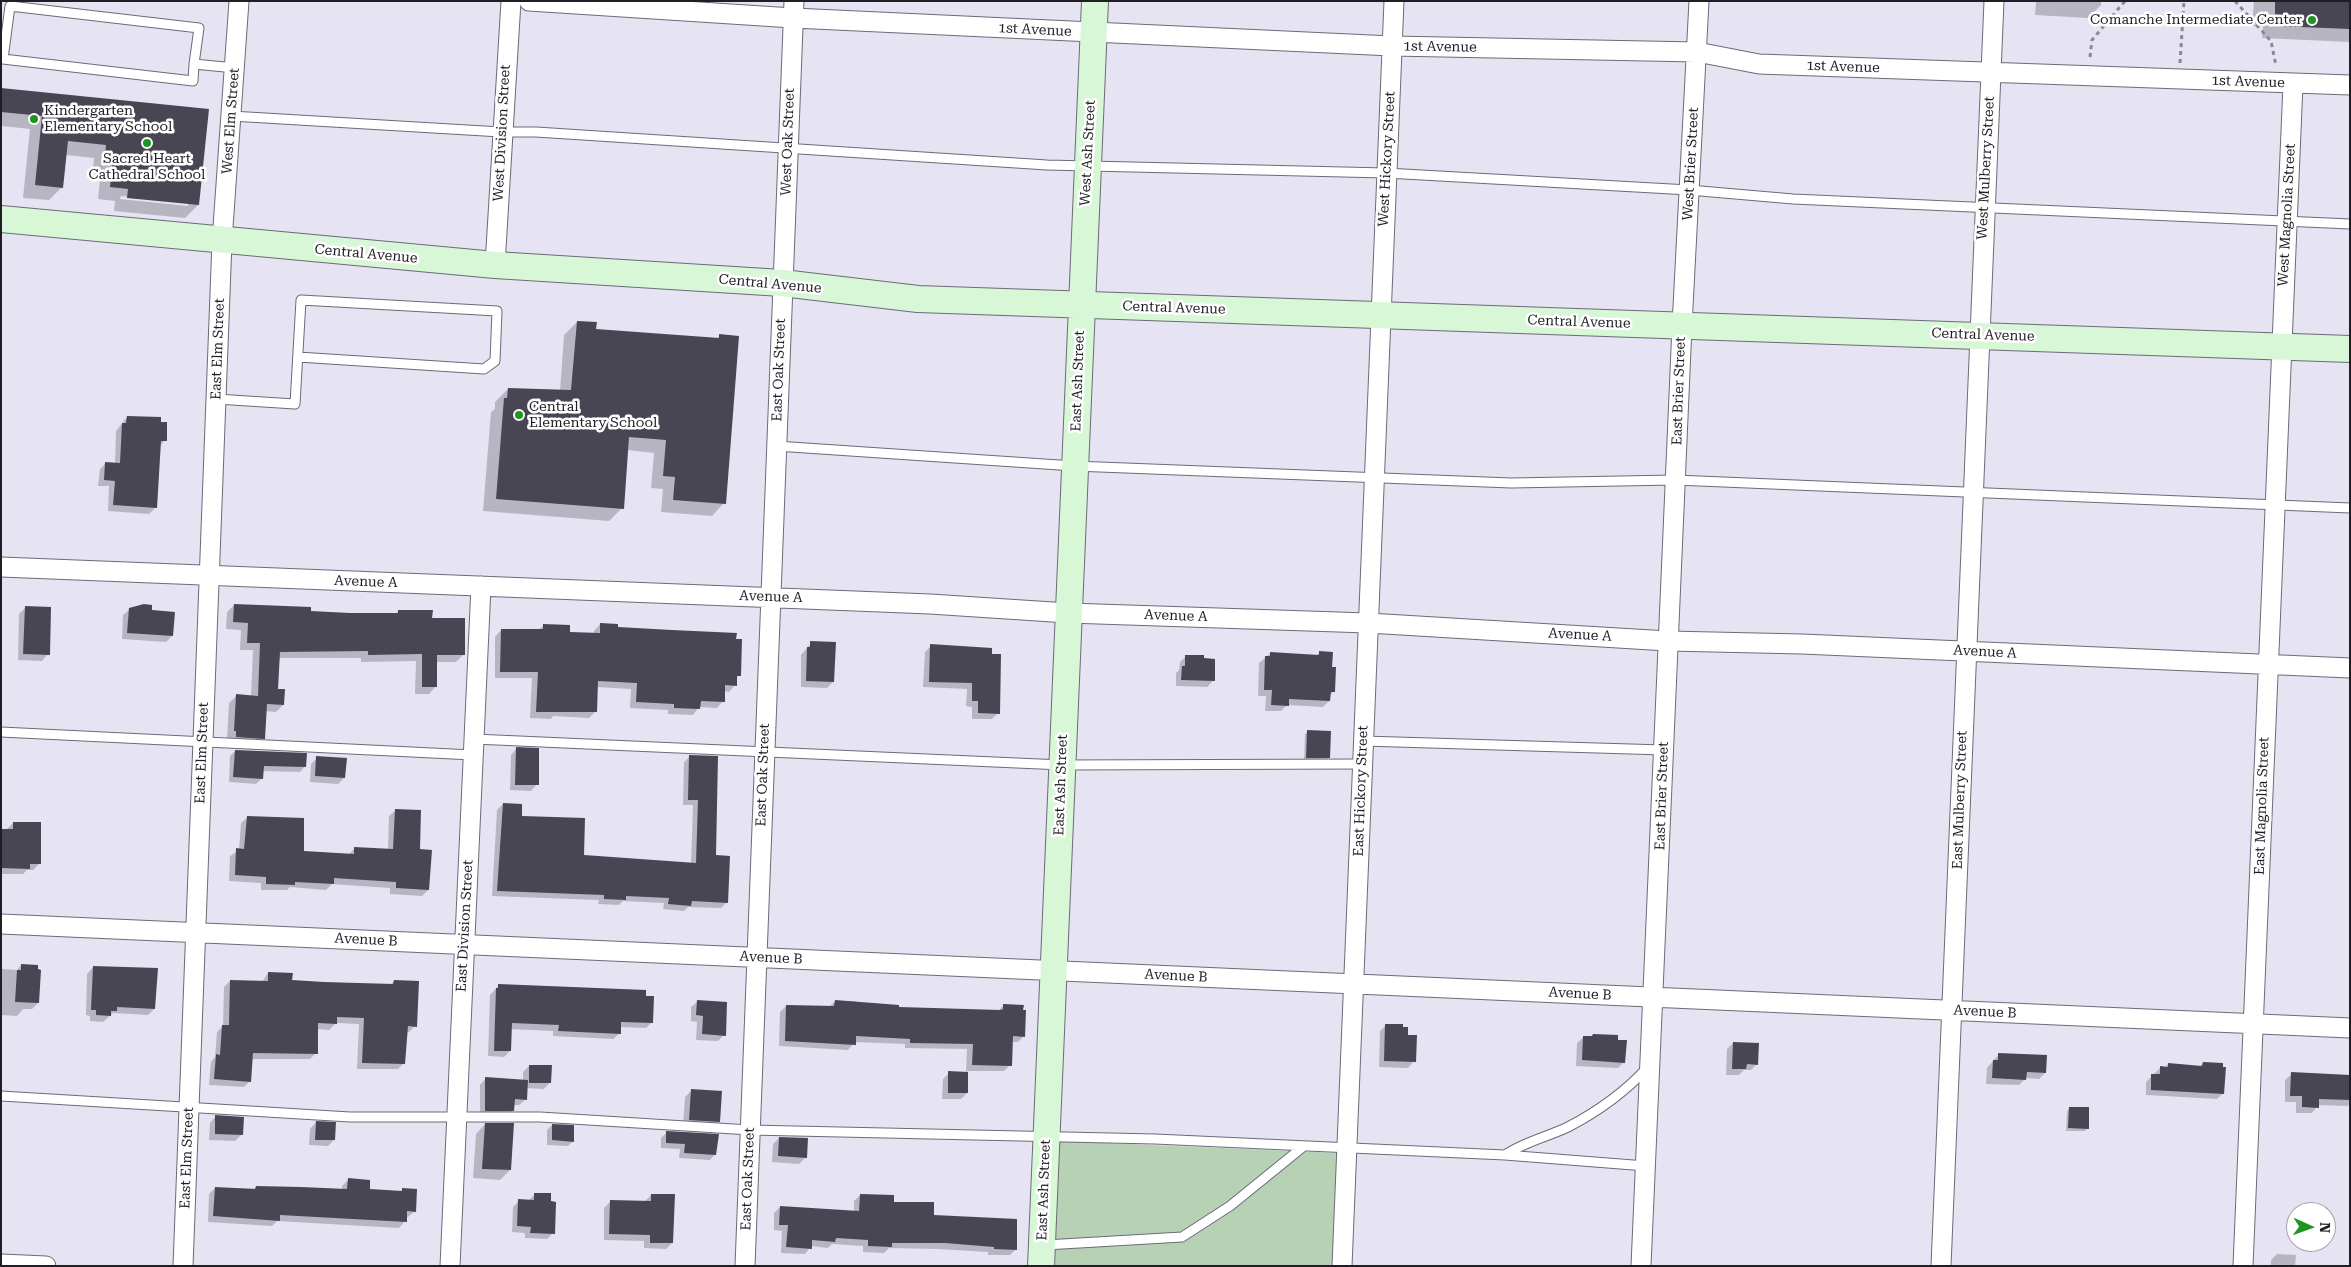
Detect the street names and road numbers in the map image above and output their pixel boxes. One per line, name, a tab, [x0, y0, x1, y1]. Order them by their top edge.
street label: 1st Avenue	[998, 20, 1072, 40]
street label: 1st Avenue	[1403, 38, 1477, 56]
street label: 1st Avenue	[1806, 57, 1880, 77]
street label: West Division Street	[490, 64, 514, 202]
street label: West Elm Street	[219, 67, 243, 175]
street label: 1st Avenue	[2211, 72, 2285, 92]
street label: West Oak Street	[778, 88, 798, 196]
street label: West Hickory Street	[1375, 91, 1399, 227]
street label: West Mulberry Street	[1974, 96, 1998, 240]
street label: West Ash Street	[1077, 100, 1099, 206]
street label: West Brier Street	[1680, 107, 1702, 221]
street label: West Magnolia Street	[2275, 143, 2299, 287]
street label: Central Avenue	[314, 241, 418, 267]
street label: Central Avenue	[718, 271, 822, 297]
street label: East Elm Street	[208, 298, 228, 400]
street label: Central Avenue	[1122, 298, 1226, 318]
street label: Central Avenue	[1527, 312, 1631, 332]
street label: East Oak Street	[769, 318, 789, 422]
street label: Central Avenue	[1931, 325, 2035, 345]
street label: East Ash Street	[1068, 330, 1088, 432]
street label: East Brier Street	[1669, 336, 1689, 446]
street label: Avenue A	[334, 572, 398, 592]
street label: Avenue A	[739, 587, 803, 607]
street label: Avenue A	[1144, 606, 1208, 626]
street label: Avenue A	[1548, 625, 1612, 645]
street label: Avenue A	[1953, 642, 2017, 662]
street label: East Elm Street	[192, 702, 212, 804]
street label: East Oak Street	[753, 723, 773, 827]
street label: East Hickory Street	[1350, 725, 1372, 857]
street label: East Mulberry Street	[1949, 730, 1971, 870]
street label: East Ash Street	[1051, 734, 1071, 836]
street label: East Magnolia Street	[2251, 737, 2273, 875]
street label: East Brier Street	[1652, 741, 1672, 851]
street label: East Division Street	[453, 859, 477, 993]
street label: Avenue B	[334, 930, 398, 950]
street label: Avenue B	[739, 948, 803, 968]
street label: Avenue B	[1144, 966, 1208, 986]
street label: Avenue B	[1548, 984, 1612, 1004]
street label: Avenue B	[1953, 1002, 2017, 1022]
street label: East Elm Street	[177, 1107, 197, 1209]
street label: East Oak Street	[738, 1127, 758, 1231]
street label: East Ash Street	[1034, 1139, 1054, 1241]

